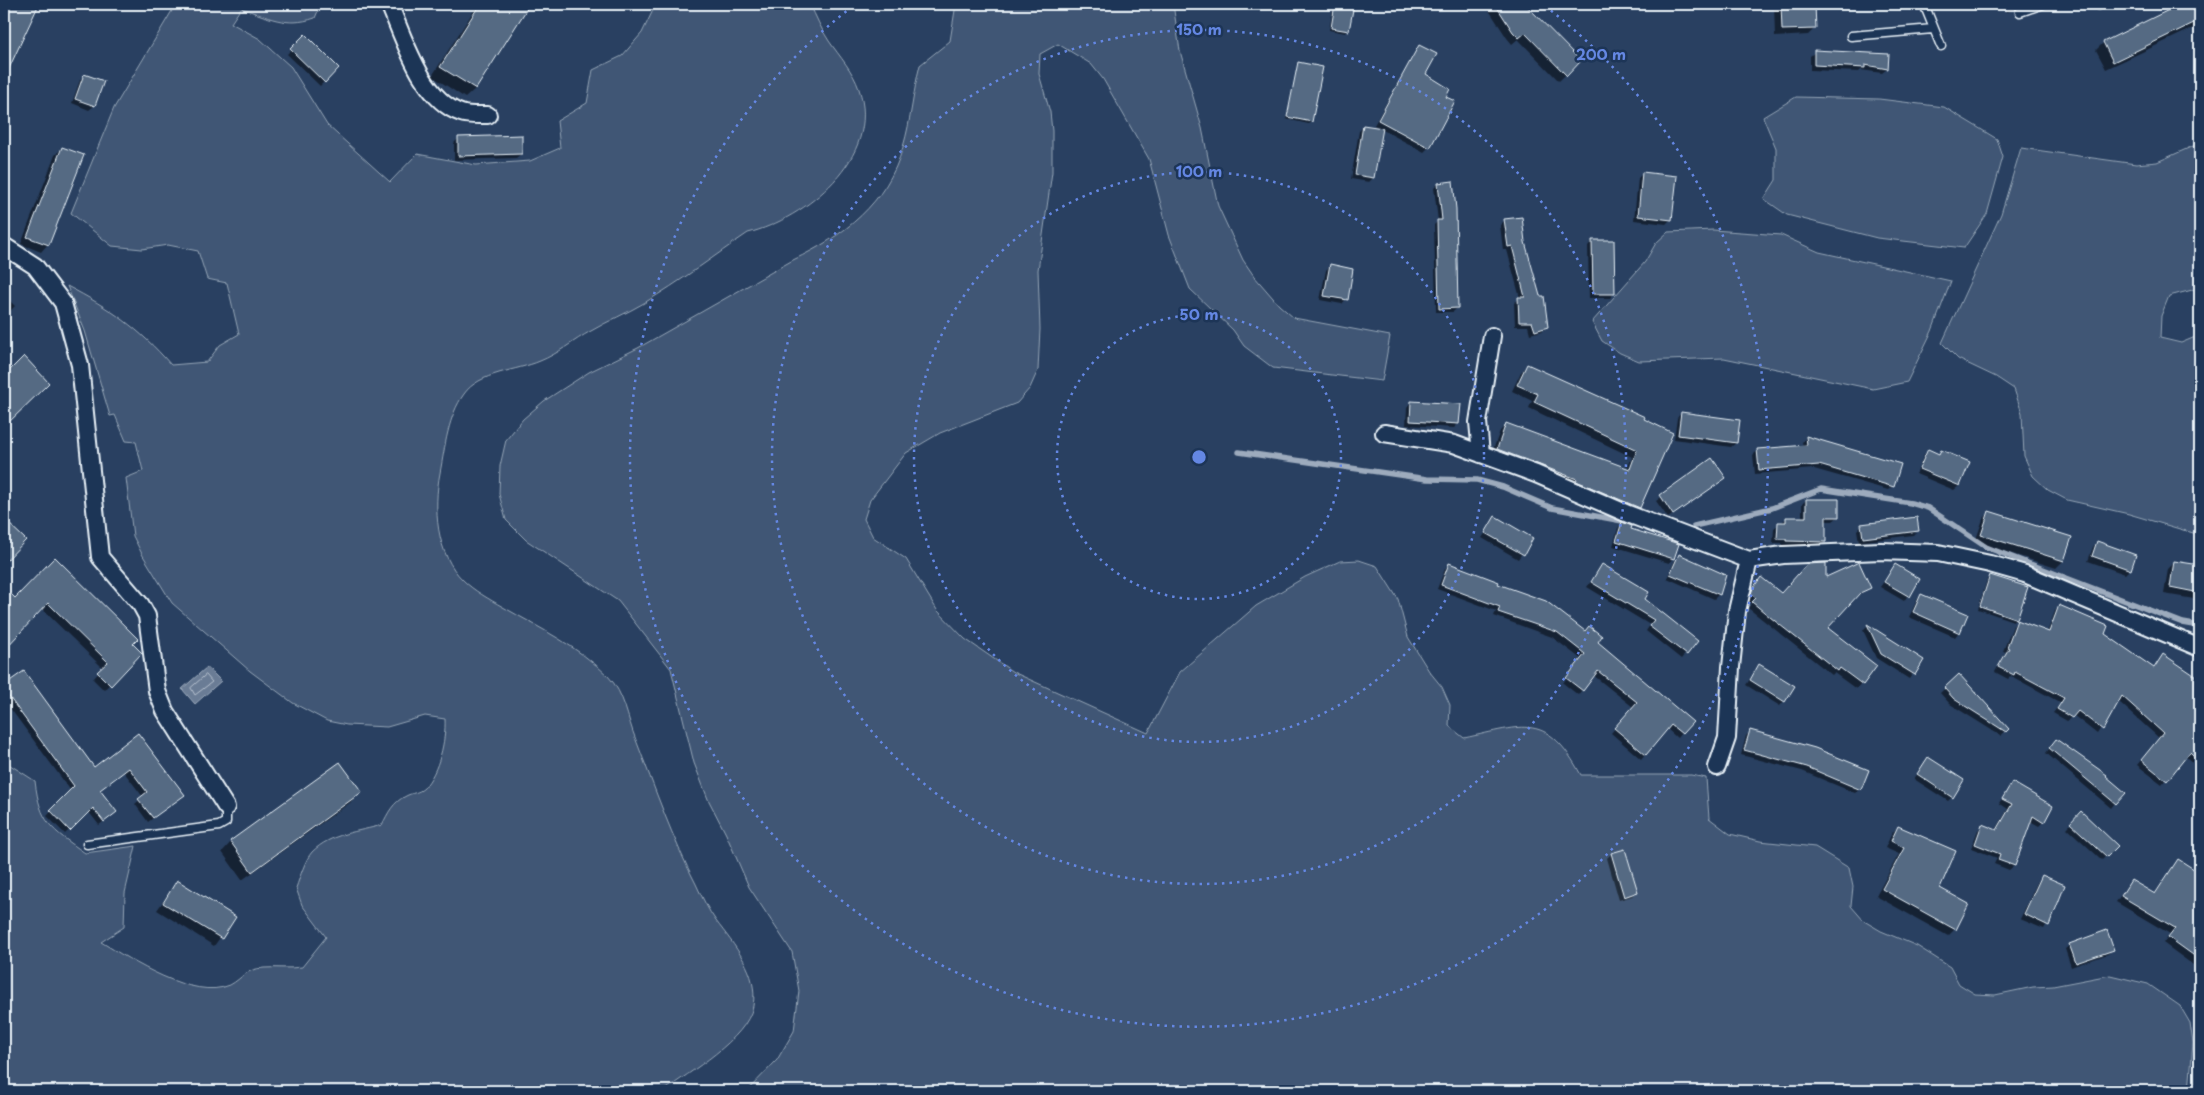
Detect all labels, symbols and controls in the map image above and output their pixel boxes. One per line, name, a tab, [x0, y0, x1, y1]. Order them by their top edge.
text: 150 m	[1176, 17, 1222, 40]
text: 200 m	[1576, 42, 1626, 65]
text: 100 m	[1176, 159, 1222, 182]
text: 50 m	[1180, 302, 1218, 325]
centre of rings	[1190, 448, 1208, 466]

